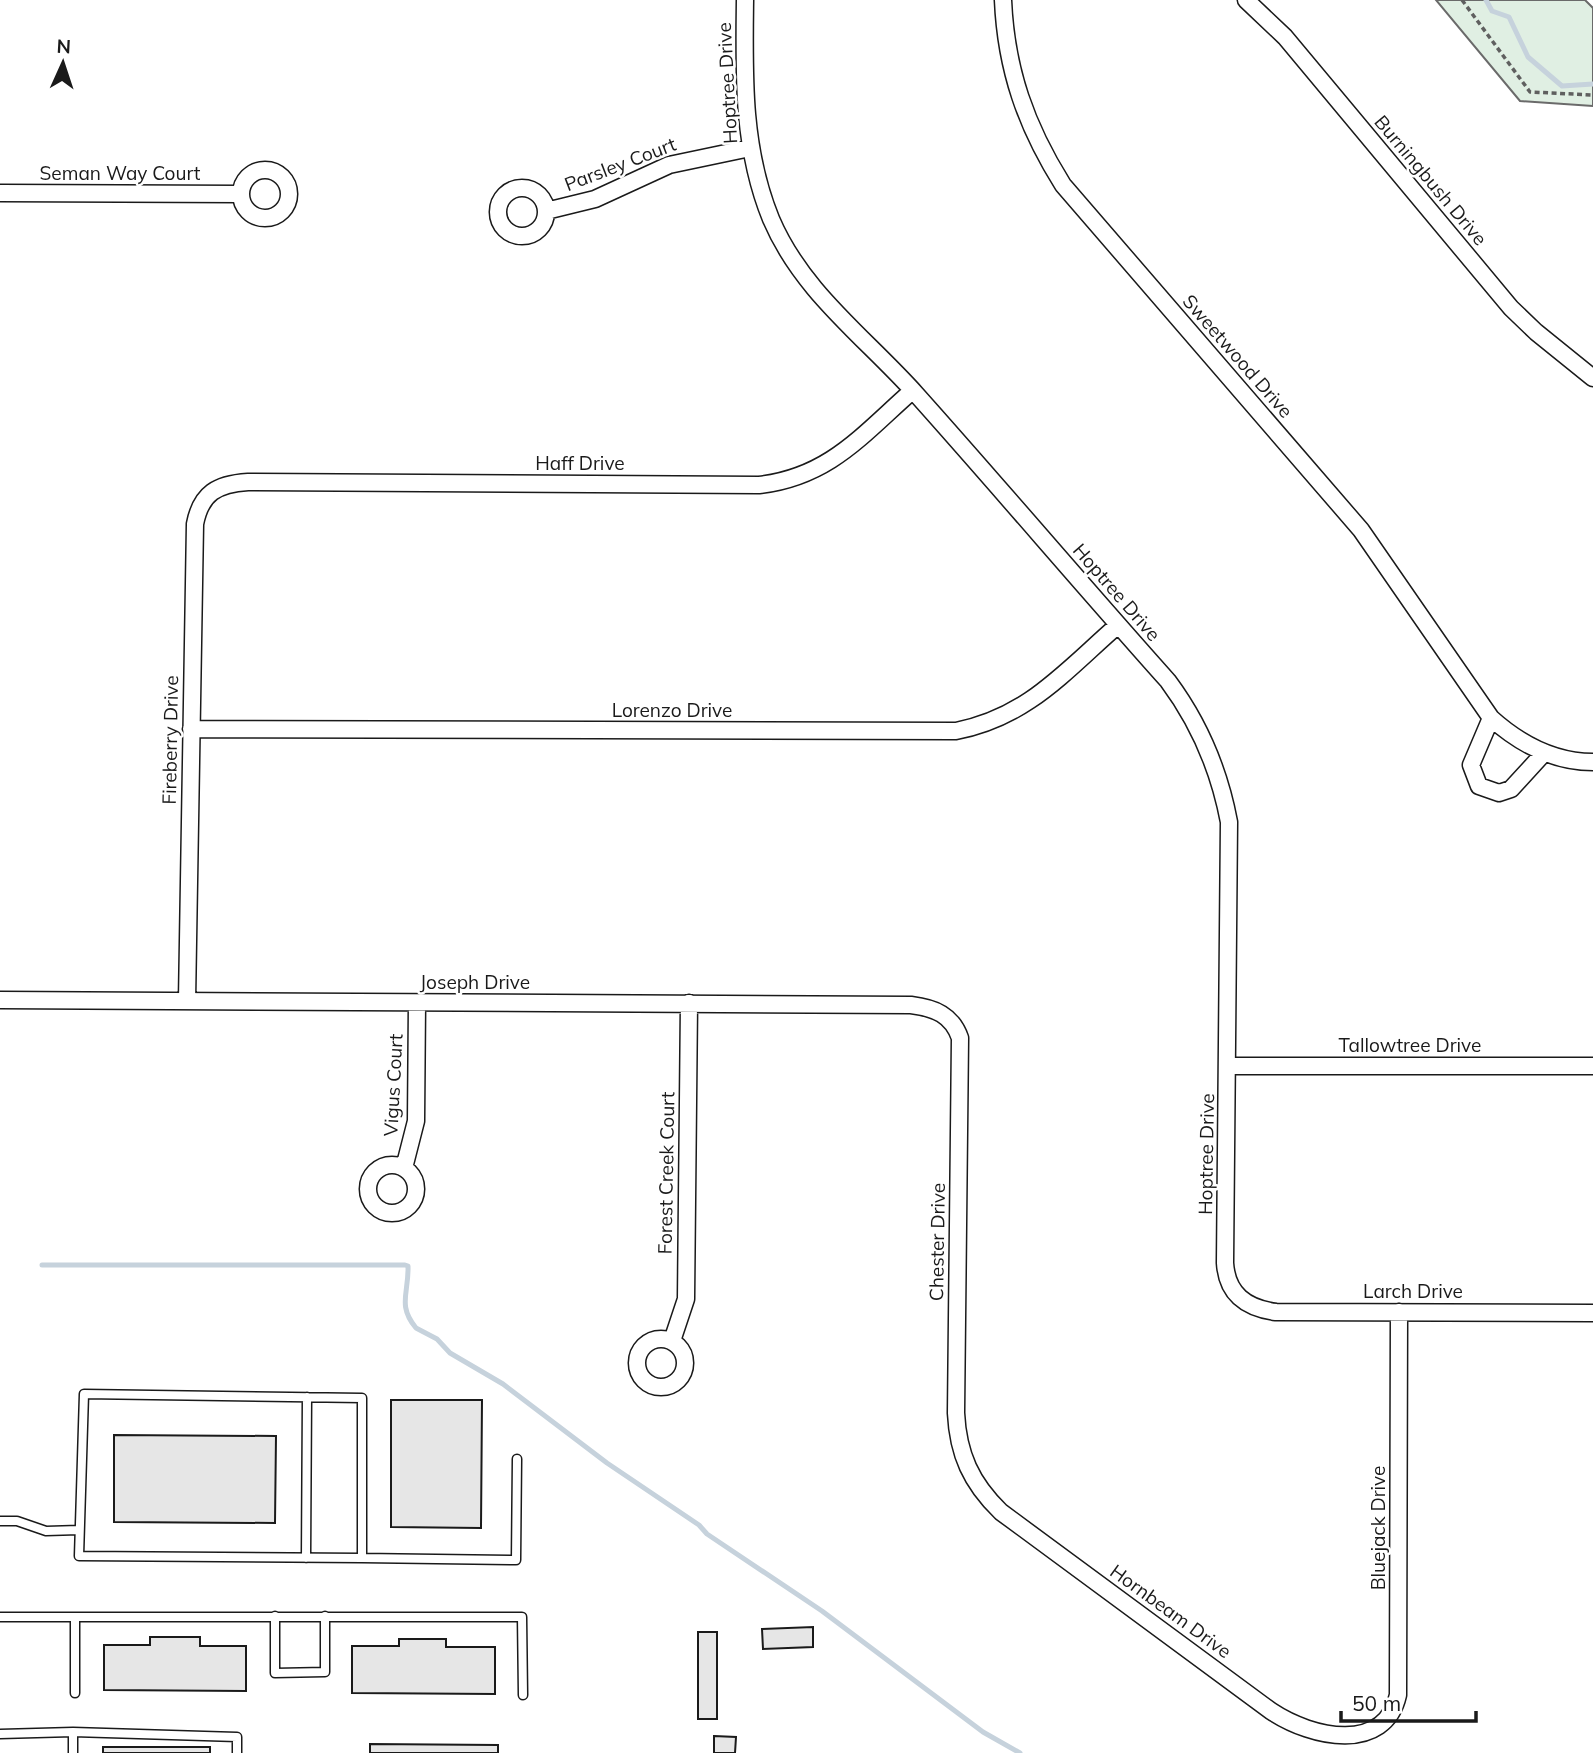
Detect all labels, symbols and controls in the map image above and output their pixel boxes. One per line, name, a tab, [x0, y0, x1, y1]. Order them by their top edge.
street label: Hoptree Drive	[712, 22, 742, 144]
north arrow	[28, 28, 98, 98]
text: N	[56, 34, 72, 58]
street label: Burningbush Drive	[1369, 110, 1493, 250]
street label: Parsley Court	[561, 132, 679, 196]
street label: Seman Way Court	[40, 161, 201, 185]
street label: Sweetwood Drive	[1178, 289, 1298, 423]
street label: Haff Drive	[535, 451, 625, 475]
street label: Hoptree Drive	[1068, 538, 1166, 646]
street label: Fireberry Drive	[157, 675, 183, 805]
street label: Lorenzo Drive	[612, 698, 732, 722]
street label: Joseph Drive	[420, 970, 530, 994]
street label: Vigus Court	[378, 1033, 408, 1137]
street label: Tallowtree Drive	[1339, 1033, 1481, 1057]
street label: Forest Creek Court	[653, 1091, 679, 1254]
street label: Hoptree Drive	[1193, 1093, 1219, 1215]
street label: Chester Drive	[924, 1183, 950, 1301]
street label: Larch Drive	[1363, 1279, 1463, 1303]
street label: Bluejack Drive	[1366, 1466, 1390, 1590]
street label: Hornbeam Drive	[1106, 1559, 1236, 1663]
scale bar	[1341, 1680, 1476, 1724]
text: 50 m	[1352, 1690, 1401, 1716]

